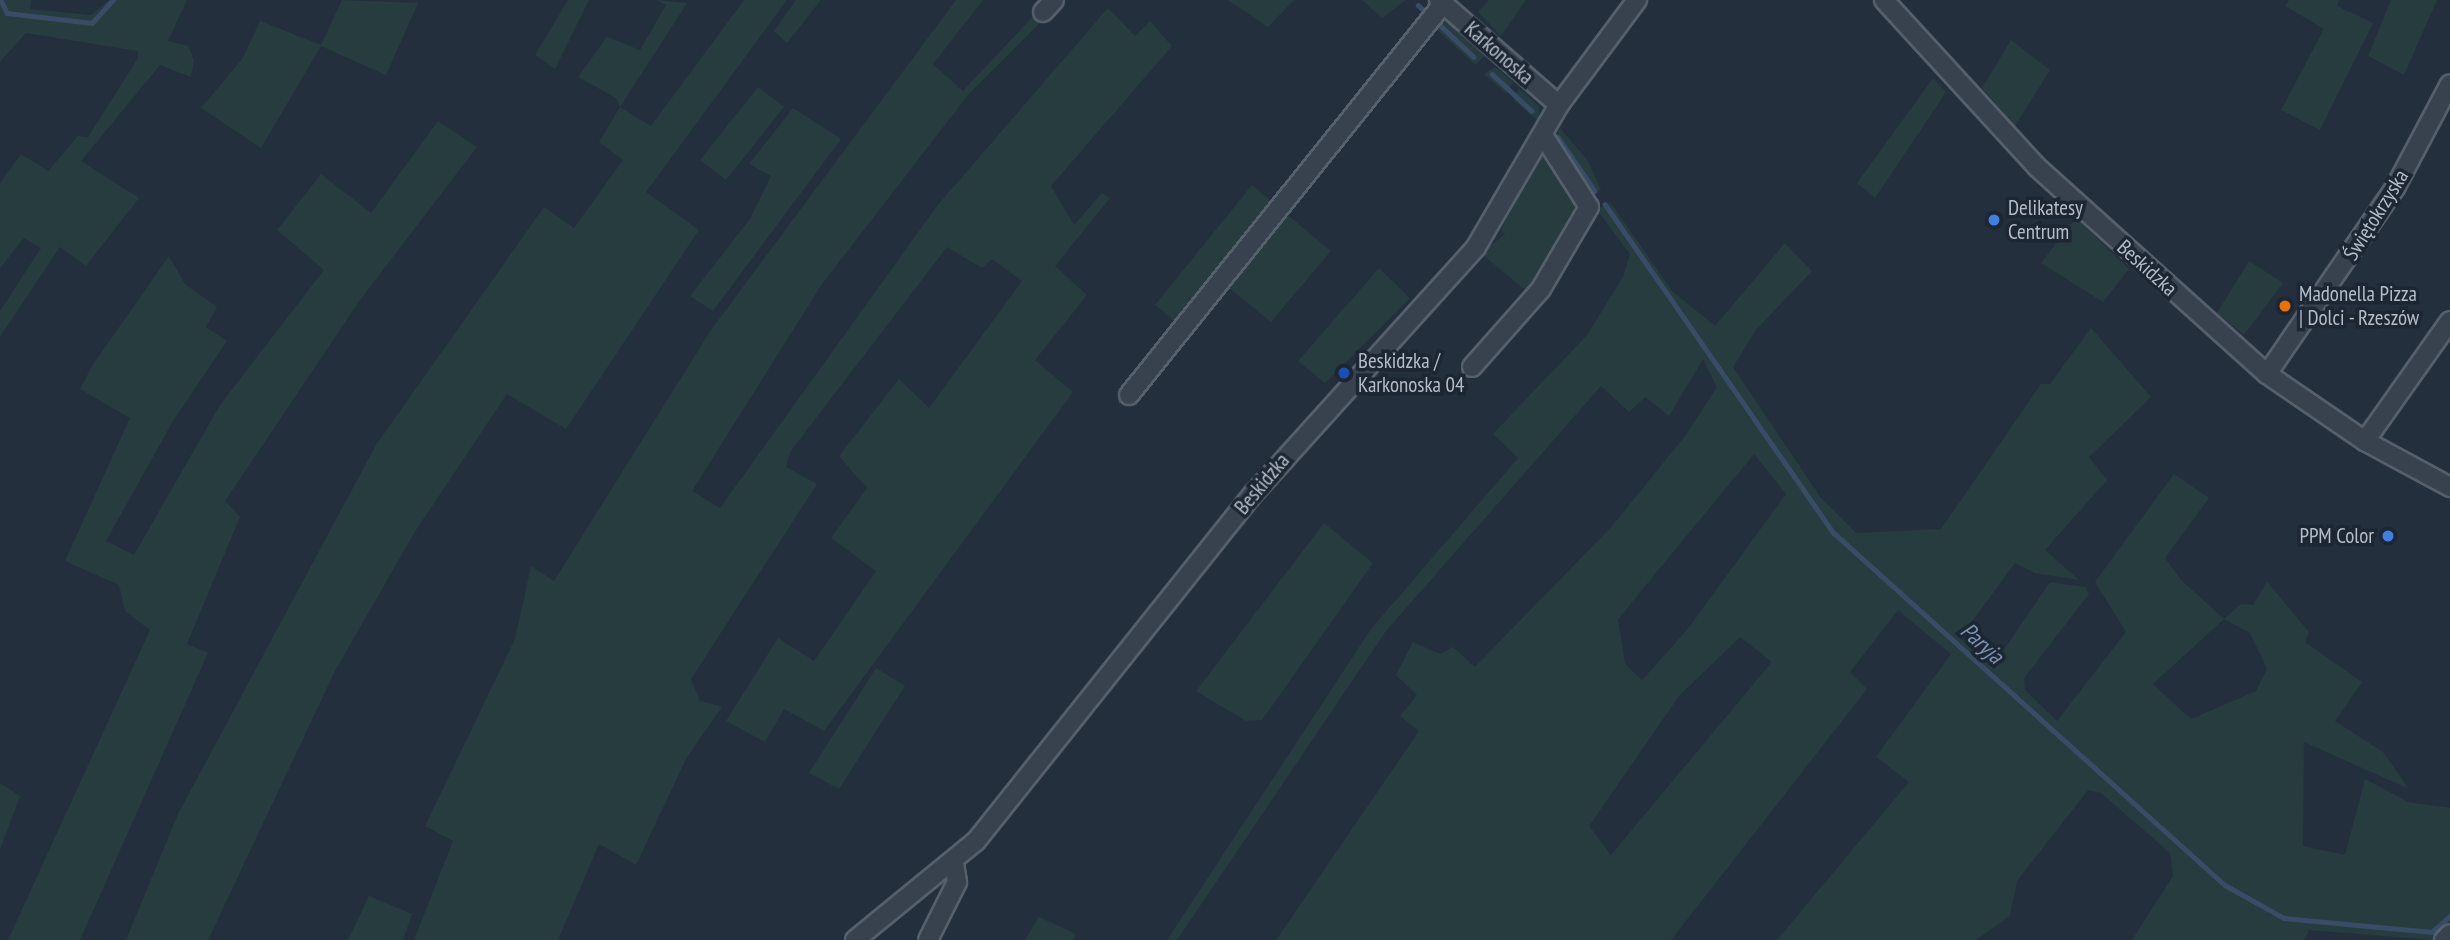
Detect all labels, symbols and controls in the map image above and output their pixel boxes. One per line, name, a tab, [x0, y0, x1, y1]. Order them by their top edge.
street label: Karkonoska	[1459, 16, 1539, 90]
street label: Świętokrzyska	[2338, 165, 2414, 265]
place label: Delikatesy Centrum	[2008, 195, 2083, 245]
marker: Delikatesy Centrum	[1986, 212, 2002, 228]
street label: Beskidzka	[2112, 235, 2182, 301]
place label: Madonella Pizza | Dolci - Rzeszów	[2299, 281, 2421, 331]
marker: Madonella Pizza | Dolci - Rzeszów	[2277, 298, 2293, 314]
place label: Beskidzka / Karkonoska 04	[1358, 348, 1464, 398]
marker: Beskidzka / Karkonoska 04	[1336, 365, 1352, 381]
street label: Beskidzka	[1229, 448, 1295, 520]
place label: PPM Color	[2299, 523, 2374, 549]
marker: PPM Color	[2380, 528, 2396, 544]
water label: Paryja	[1955, 617, 2009, 669]

